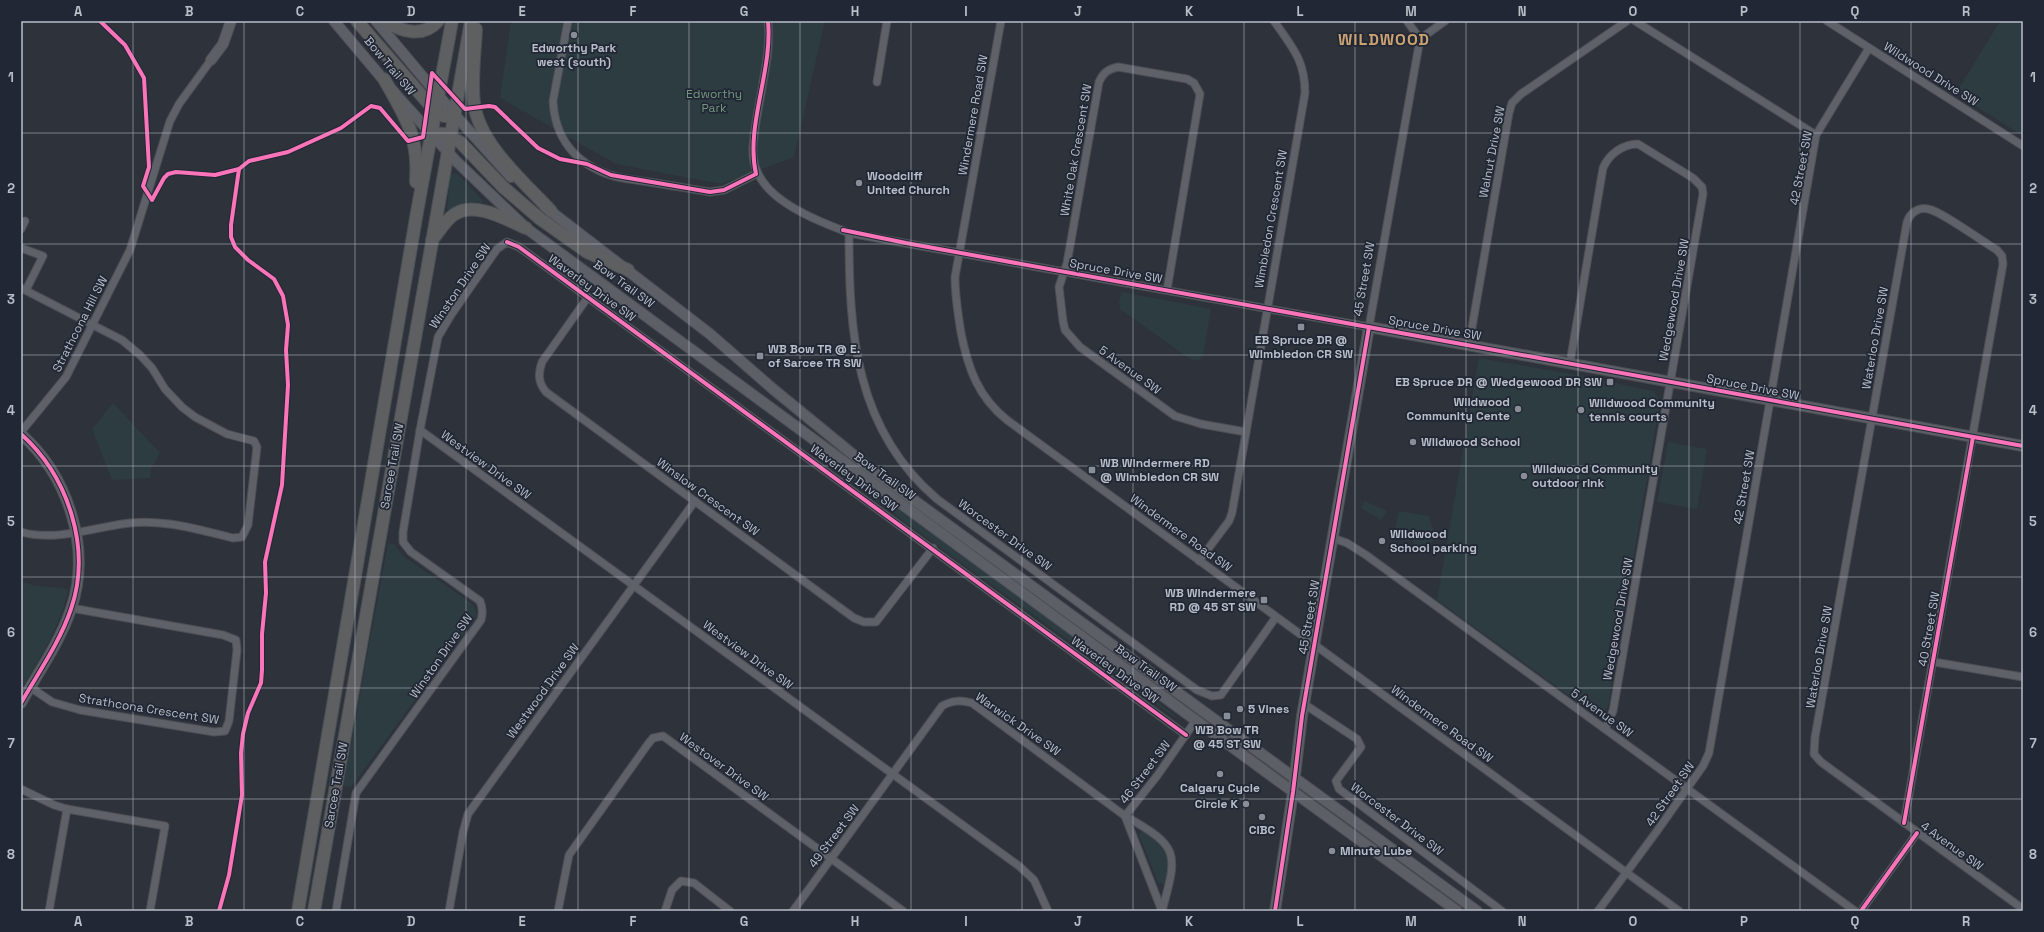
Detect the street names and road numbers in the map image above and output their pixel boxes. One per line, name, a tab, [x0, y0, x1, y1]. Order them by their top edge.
street label: Bow Trail SW	[361, 33, 420, 99]
street label: Wildwood Drive SW	[1881, 38, 1982, 110]
street label: Windermere Road SW	[954, 53, 992, 177]
street label: White Oak Crescent SW	[1056, 82, 1096, 217]
street label: Walnut Drive SW	[1475, 104, 1509, 199]
street label: 42 Street SW	[1786, 129, 1816, 207]
street label: Wimbledon Crescent SW	[1251, 148, 1291, 290]
street label: Wedgewood Drive SW	[1655, 237, 1693, 363]
street label: Winston Drive SW	[425, 240, 495, 332]
street label: 45 Street SW	[1350, 240, 1379, 318]
street label: Waverley Drive SW	[545, 251, 640, 326]
street label: Spruce Drive SW	[1068, 255, 1164, 287]
street label: Bow Trail SW	[590, 256, 658, 312]
street label: Strathcona Hill SW	[49, 273, 111, 375]
street label: Waterloo Drive SW	[1858, 285, 1892, 391]
street label: Spruce Drive SW	[1387, 312, 1483, 344]
street label: 5 Avenue SW	[1096, 342, 1165, 398]
street label: Spruce Drive SW	[1705, 370, 1801, 404]
street label: Sarcee Trail SW	[377, 421, 408, 510]
street label: Westview Drive SW	[438, 427, 535, 503]
street label: Waverley Drive SW	[807, 441, 902, 516]
street label: Bow Trail SW	[851, 448, 919, 504]
street label: 42 Street SW	[1730, 448, 1759, 526]
street label: Winslow Crescent SW	[653, 454, 763, 540]
street label: Windermere Road SW	[1127, 491, 1236, 576]
street label: Worcester Drive SW	[955, 496, 1055, 575]
street label: Wedgewood Drive SW	[1599, 556, 1637, 682]
street label: 45 Street SW	[1295, 578, 1324, 656]
street label: 40 Street SW	[1915, 590, 1944, 668]
street label: Waterloo Drive SW	[1802, 604, 1836, 710]
street label: Winston Drive SW	[406, 610, 476, 701]
street label: Westview Drive SW	[700, 617, 797, 693]
street label: Waverley Drive SW	[1068, 633, 1163, 708]
street label: Westwood Drive SW	[503, 640, 583, 742]
street label: Bow Trail SW	[1112, 640, 1180, 696]
street label: Windermere Road SW	[1388, 682, 1497, 767]
street label: 5 Avenue SW	[1568, 685, 1637, 741]
street label: Warwick Drive SW	[972, 689, 1064, 760]
street label: Strathcona Crescent SW	[78, 690, 221, 728]
street label: Westover Drive SW	[676, 729, 772, 805]
street label: 46 Street SW	[1116, 737, 1174, 807]
street label: Sarcee Trail SW	[321, 740, 352, 829]
street label: 42 Street SW	[1642, 758, 1698, 829]
street label: Worcester Drive SW	[1347, 779, 1447, 859]
street label: 49 Street SW	[805, 801, 863, 871]
street label: 4 Avenue SW	[1917, 818, 1987, 874]

